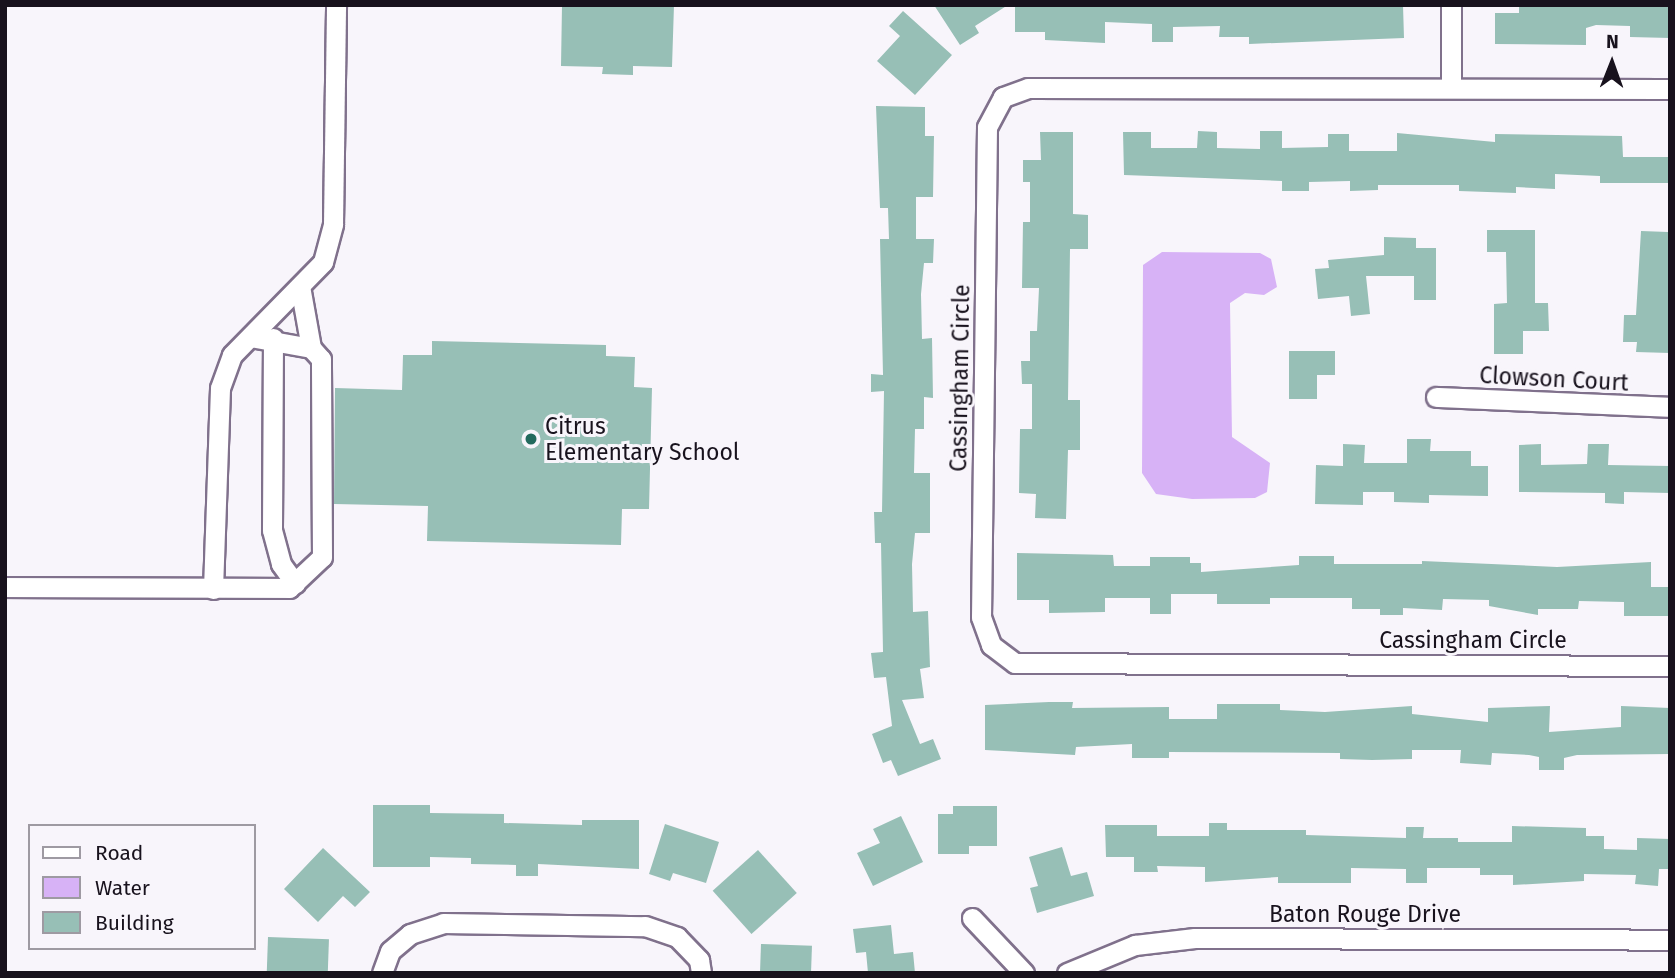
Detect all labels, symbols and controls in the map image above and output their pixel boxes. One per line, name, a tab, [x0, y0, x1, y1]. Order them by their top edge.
north arrow	[1577, 28, 1647, 98]
text: N	[1606, 30, 1619, 53]
street label: Cassingham Circle	[945, 284, 975, 472]
street label: Clowson Court	[1479, 361, 1629, 397]
place label: Citrus Elementary School	[545, 412, 740, 466]
marker: Citrus Elementary School	[523, 431, 539, 447]
street label: Cassingham Circle	[1379, 626, 1567, 654]
legend	[28, 824, 256, 950]
text: Road	[95, 840, 143, 866]
text: Water	[95, 875, 150, 901]
street label: Baton Rouge Drive	[1269, 900, 1461, 928]
text: Building	[95, 910, 174, 936]

